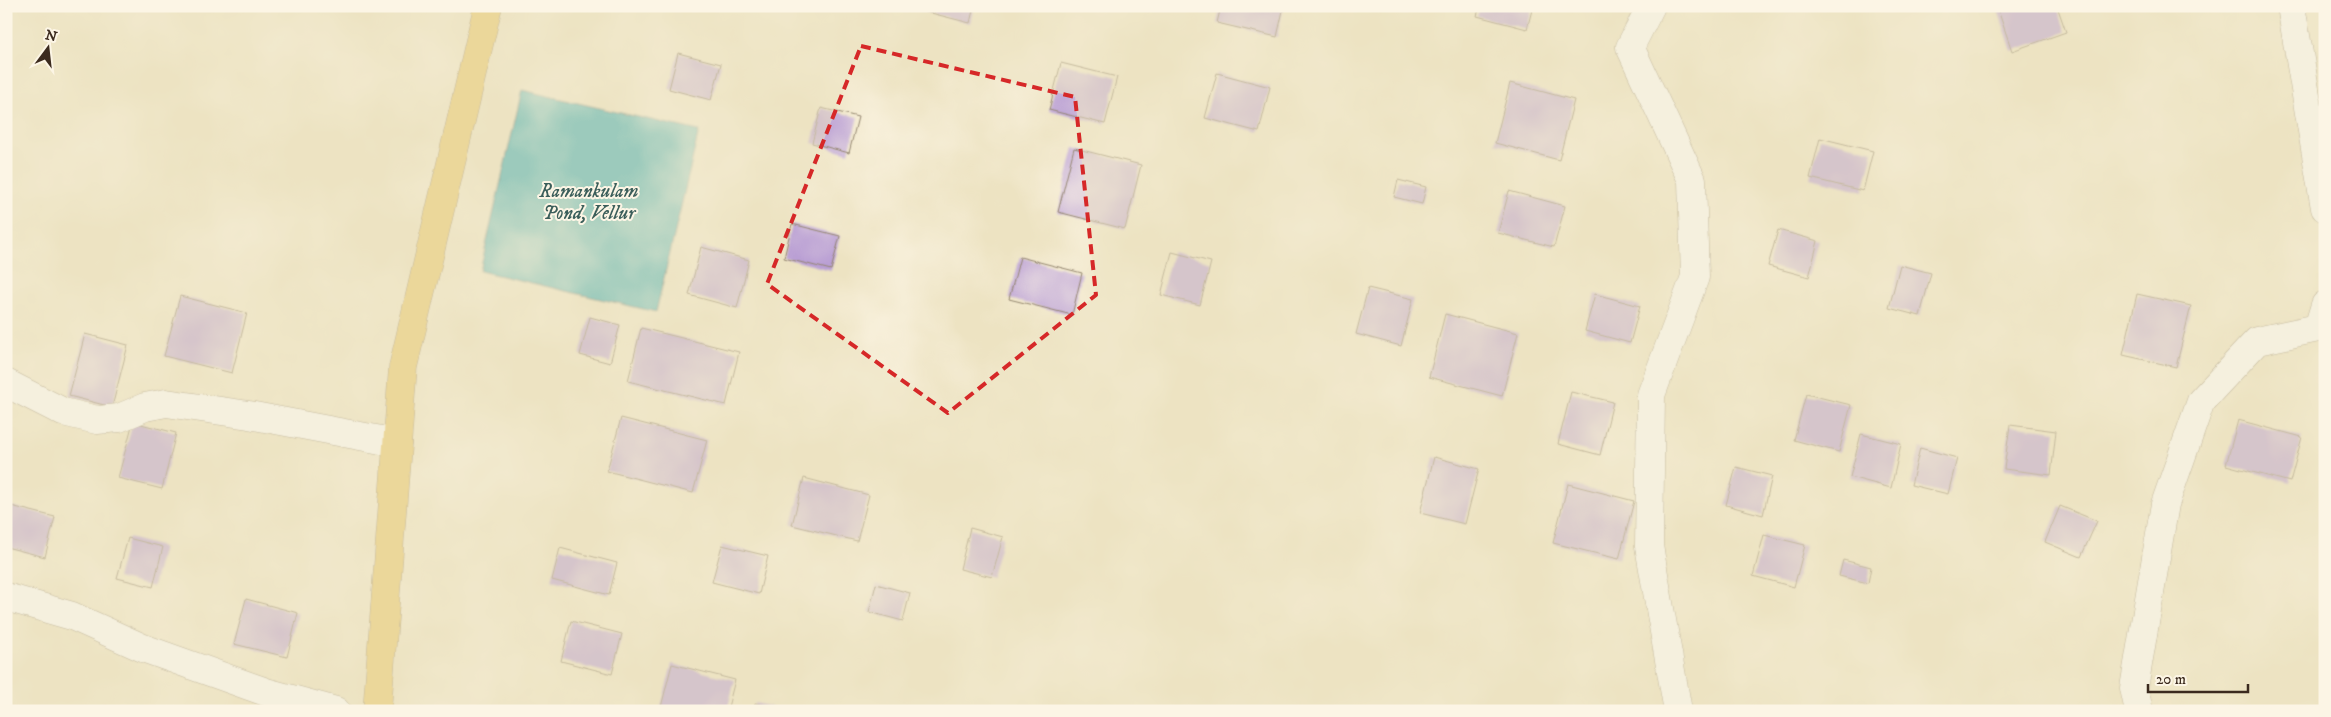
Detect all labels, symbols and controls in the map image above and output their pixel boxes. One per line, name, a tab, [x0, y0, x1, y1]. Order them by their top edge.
north arrow	[22, 22, 72, 72]
text: N	[43, 26, 59, 47]
water label: Ramankulam Pond, Vellur	[539, 180, 639, 225]
scale bar	[2148, 662, 2248, 694]
text: 20 m	[2156, 670, 2186, 689]

